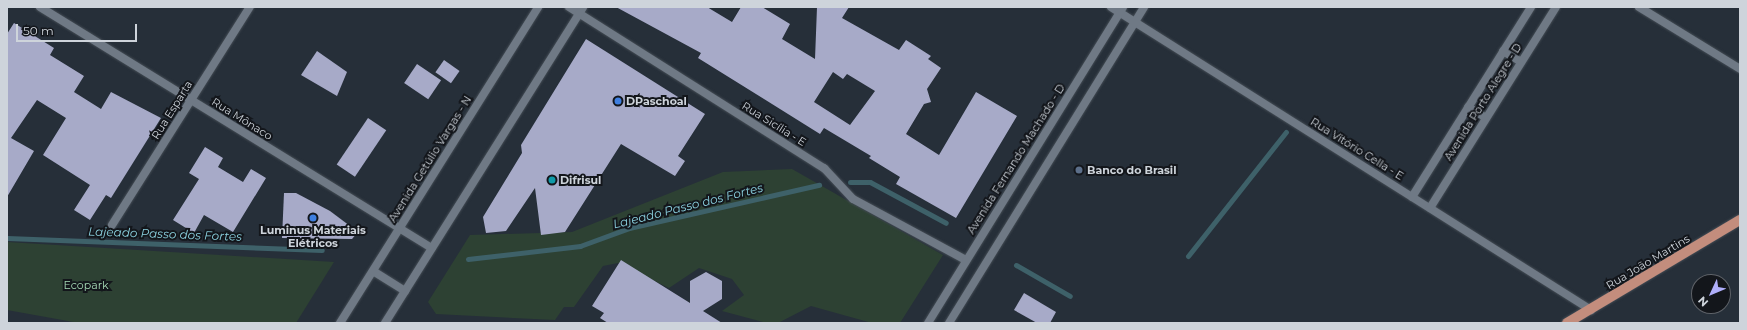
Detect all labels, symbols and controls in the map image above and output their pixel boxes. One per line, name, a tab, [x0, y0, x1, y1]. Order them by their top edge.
scale bar	[18, 16, 139, 42]
text: 50 m	[23, 23, 54, 38]
street label: Avenida Porto Alegre - D	[1441, 41, 1525, 163]
street label: Rua Esparta	[149, 78, 195, 142]
street label: Avenida Fernando Machado - D	[964, 82, 1068, 236]
street label: Avenida Getúlio Vargas - N	[386, 94, 474, 224]
place label: DPaschoal	[626, 94, 687, 108]
street label: Rua Mônaco	[209, 95, 275, 143]
marker: DPaschoal	[613, 96, 623, 106]
street label: Rua Sicília - E	[739, 99, 809, 149]
street label: Rua Vitório Cella - E	[1308, 115, 1406, 183]
place label: Banco do Brasil	[1087, 163, 1176, 177]
marker: Banco do Brasil	[1074, 165, 1084, 175]
place label: Difrisul	[560, 173, 601, 187]
marker: Difrisul	[547, 175, 557, 185]
water label: Lajeado Passo dos Fortes	[612, 180, 764, 232]
marker: Luminus Materiais Elétricos	[308, 213, 318, 223]
water label: Lajeado Passo dos Fortes	[88, 224, 242, 244]
place label: Luminus Materiais Elétricos	[260, 224, 366, 250]
street label: Rua João Martins	[1604, 232, 1692, 292]
north arrow	[1691, 274, 1731, 314]
park label: Ecopark	[63, 278, 109, 292]
text: N	[1695, 294, 1711, 310]

